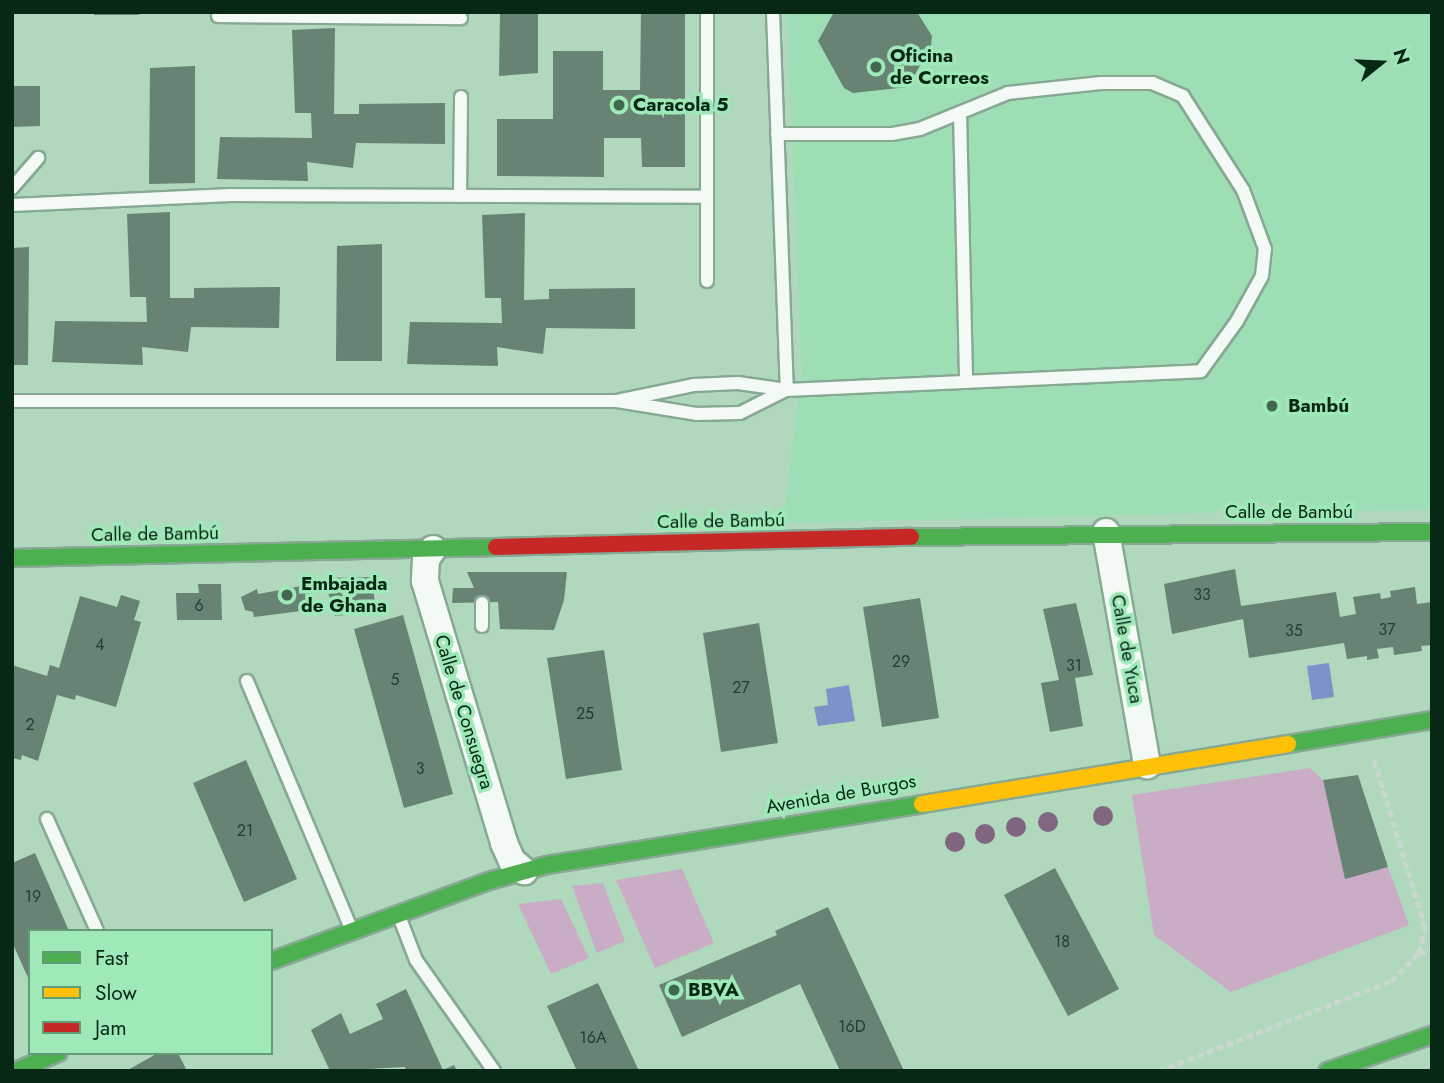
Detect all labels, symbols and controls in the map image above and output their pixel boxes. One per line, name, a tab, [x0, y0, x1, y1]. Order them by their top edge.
north arrow	[1346, 28, 1416, 98]
place label: Oficina de Correos	[890, 45, 989, 89]
text: N	[1386, 45, 1417, 68]
marker: Oficina de Correos	[868, 59, 884, 75]
place label: Caracola 5	[633, 94, 729, 116]
marker: Caracola 5	[611, 97, 627, 113]
place label: Bambú	[1288, 395, 1349, 417]
marker: Bambú	[1262, 396, 1282, 416]
street label: Calle de Bambú	[1225, 501, 1353, 523]
street label: Calle de Bambú	[657, 508, 785, 534]
street label: Calle de Bambú	[91, 521, 219, 547]
place label: Embajada de Ghana	[301, 573, 387, 617]
house number: 33	[1193, 585, 1211, 605]
marker: Embajada de Ghana	[279, 587, 295, 603]
street label: Calle de Yuca	[1106, 593, 1148, 705]
house number: 6	[194, 596, 204, 616]
house number: 37	[1379, 620, 1395, 640]
house number: 35	[1285, 621, 1303, 641]
street label: Calle de Consuegra	[430, 632, 498, 792]
house number: 4	[95, 635, 105, 655]
house number: 29	[892, 652, 910, 672]
house number: 31	[1066, 656, 1082, 676]
house number: 5	[390, 670, 400, 690]
house number: 27	[732, 678, 750, 698]
house number: 25	[576, 704, 594, 724]
house number: 2	[25, 715, 35, 735]
house number: 3	[416, 759, 424, 779]
street label: Avenida de Burgos	[764, 770, 918, 818]
house number: 21	[237, 821, 253, 841]
house number: 19	[25, 887, 41, 907]
legend	[28, 929, 273, 1055]
house number: 18	[1054, 932, 1070, 952]
text: Fast	[95, 943, 128, 973]
text: Slow	[95, 978, 137, 1008]
place label: BBVA	[688, 979, 739, 1001]
marker: BBVA	[666, 982, 682, 998]
text: Jam	[95, 1013, 127, 1043]
house number: 16D	[838, 1017, 866, 1037]
house number: 16A	[580, 1028, 606, 1048]

